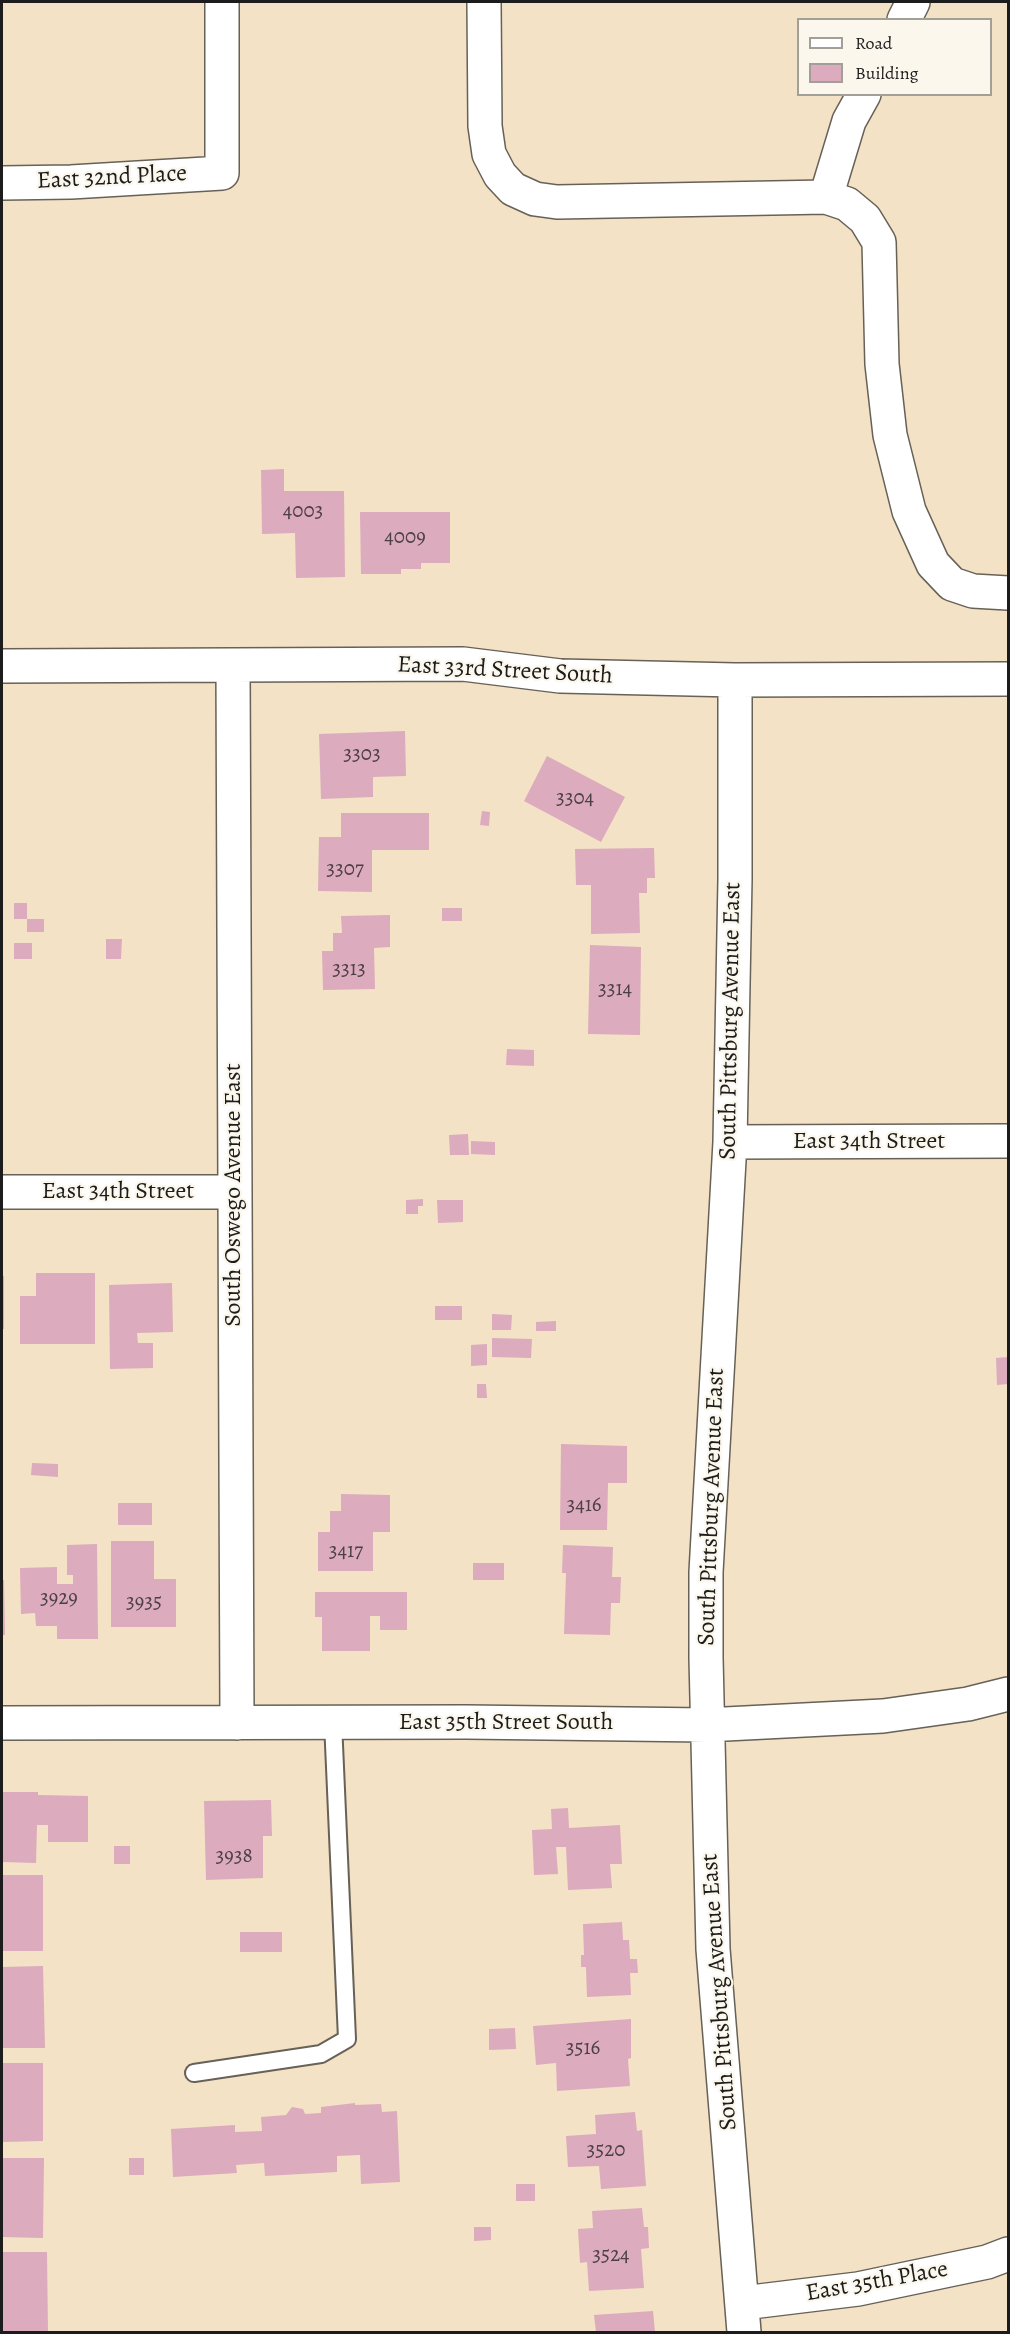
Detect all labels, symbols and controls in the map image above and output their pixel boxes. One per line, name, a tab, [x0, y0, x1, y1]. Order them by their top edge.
legend	[797, 18, 992, 96]
text: Road	[855, 31, 892, 55]
text: Building	[855, 61, 919, 85]
street label: East 32nd Place	[36, 160, 188, 196]
house number: 4003	[283, 499, 323, 525]
house number: 4009	[384, 525, 426, 551]
street label: East 33rd Street South	[397, 651, 613, 691]
house number: 3303	[343, 742, 381, 768]
house number: 3304	[556, 786, 594, 812]
house number: 3307	[326, 857, 364, 883]
street label: South Pittsburg Avenue East	[714, 882, 748, 1160]
house number: 3313	[332, 957, 366, 983]
house number: 3314	[598, 977, 632, 1003]
street label: South Oswego Avenue East	[220, 1063, 248, 1327]
street label: East 34th Street	[793, 1128, 945, 1156]
street label: East 34th Street	[42, 1178, 194, 1206]
street label: South Pittsburg Avenue East	[693, 1368, 731, 1646]
house number: 3416	[566, 1493, 602, 1519]
house number: 3417	[329, 1539, 363, 1565]
house number: 3929	[40, 1586, 78, 1612]
house number: 3935	[126, 1590, 162, 1616]
street label: East 35th Street South	[399, 1709, 613, 1737]
house number: 3938	[215, 1844, 253, 1870]
street label: South Pittsburg Avenue East	[696, 1852, 744, 2132]
house number: 3516	[566, 2036, 600, 2062]
house number: 3520	[587, 2138, 625, 2164]
house number: 3524	[592, 2243, 630, 2269]
street label: East 35th Place	[804, 2255, 950, 2309]

